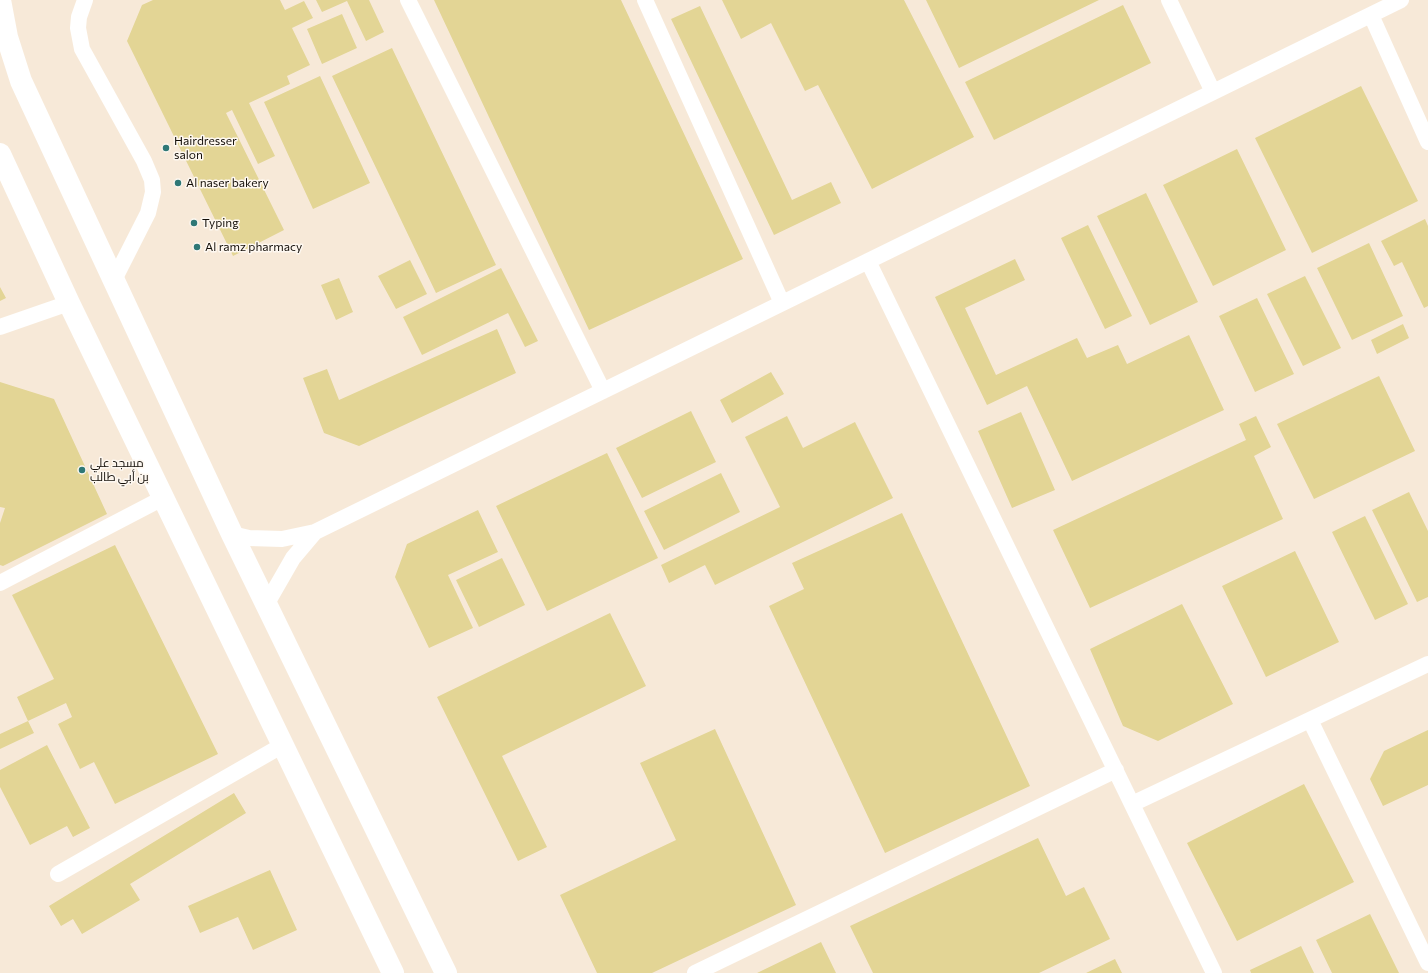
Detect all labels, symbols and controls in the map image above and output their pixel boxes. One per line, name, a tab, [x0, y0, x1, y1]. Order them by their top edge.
place label: Hairdresser salon	[174, 134, 237, 162]
marker: Hairdresser salon	[161, 143, 171, 153]
place label: Al naser bakery	[186, 176, 269, 190]
marker: Al naser bakery	[173, 178, 183, 188]
place label: Typing	[202, 216, 239, 230]
marker: Typing	[189, 218, 199, 228]
place label: Al ramz pharmacy	[205, 240, 302, 254]
marker: Al ramz pharmacy	[192, 242, 202, 252]
place label: مسجد علي بن أبي طالب	[90, 456, 149, 484]
marker: مسجد علي بن أبي طالب	[77, 465, 87, 475]

